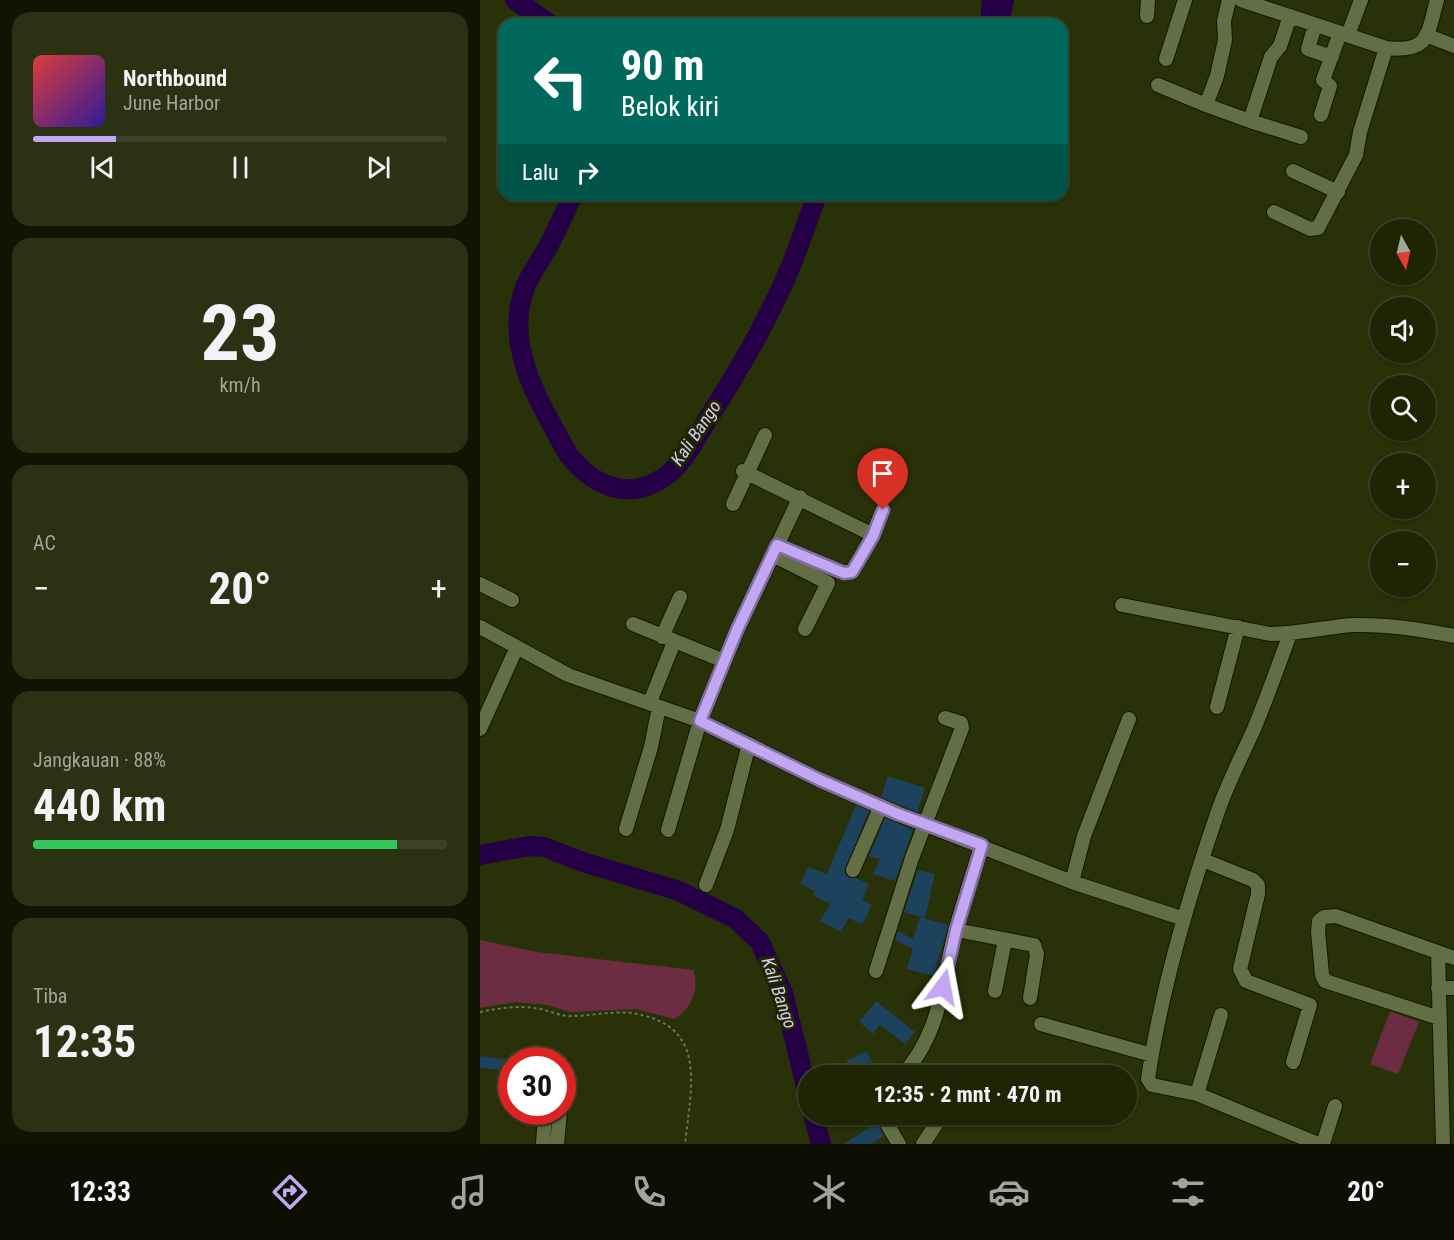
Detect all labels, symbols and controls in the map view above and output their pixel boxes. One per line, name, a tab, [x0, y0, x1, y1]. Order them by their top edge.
text: 90 m	[621, 41, 704, 90]
icon: left	[522, 42, 600, 120]
text: Northbound	[123, 66, 227, 91]
text: June Harbor	[123, 91, 220, 115]
text: Belok kiri	[621, 91, 719, 123]
icon: previous	[86, 151, 119, 184]
icon: pause	[224, 151, 257, 184]
icon: next	[362, 151, 395, 184]
icon: right	[571, 156, 604, 189]
text: Lalu	[522, 160, 559, 185]
north arrow	[1370, 219, 1436, 285]
map controls	[1370, 219, 1436, 597]
text: 23	[201, 288, 279, 379]
button: sound	[1370, 297, 1436, 363]
text: km/h	[219, 373, 261, 397]
button: search	[1370, 375, 1436, 441]
water label: Kali Bango	[666, 396, 725, 469]
pin	[857, 448, 908, 510]
button: +	[1370, 453, 1436, 519]
icon: arrive	[866, 457, 899, 490]
text: AC	[33, 531, 56, 555]
button: −	[1370, 531, 1436, 597]
text: 20°	[209, 562, 272, 615]
text: −	[33, 569, 50, 608]
text: +	[431, 569, 447, 608]
text: Jangkauan · 88%	[33, 748, 166, 772]
text: 440 km	[33, 779, 166, 832]
water label: Kali Bango	[758, 955, 801, 1031]
position arrow	[911, 955, 975, 1019]
text: Tiba	[33, 984, 67, 1008]
text: 12:35	[33, 1015, 136, 1068]
speed limit sign: 30	[498, 1047, 576, 1125]
text: 12:35 · 2 mnt · 470 m	[873, 1082, 1062, 1107]
icon: directions	[269, 1171, 311, 1213]
icon: music	[448, 1171, 490, 1213]
icon: phone	[628, 1171, 670, 1213]
icon: climate	[808, 1171, 850, 1213]
icon: car	[988, 1171, 1030, 1213]
icon: filters	[1167, 1171, 1209, 1213]
text: 12:33	[69, 1176, 131, 1208]
text: 20°	[1347, 1176, 1385, 1208]

